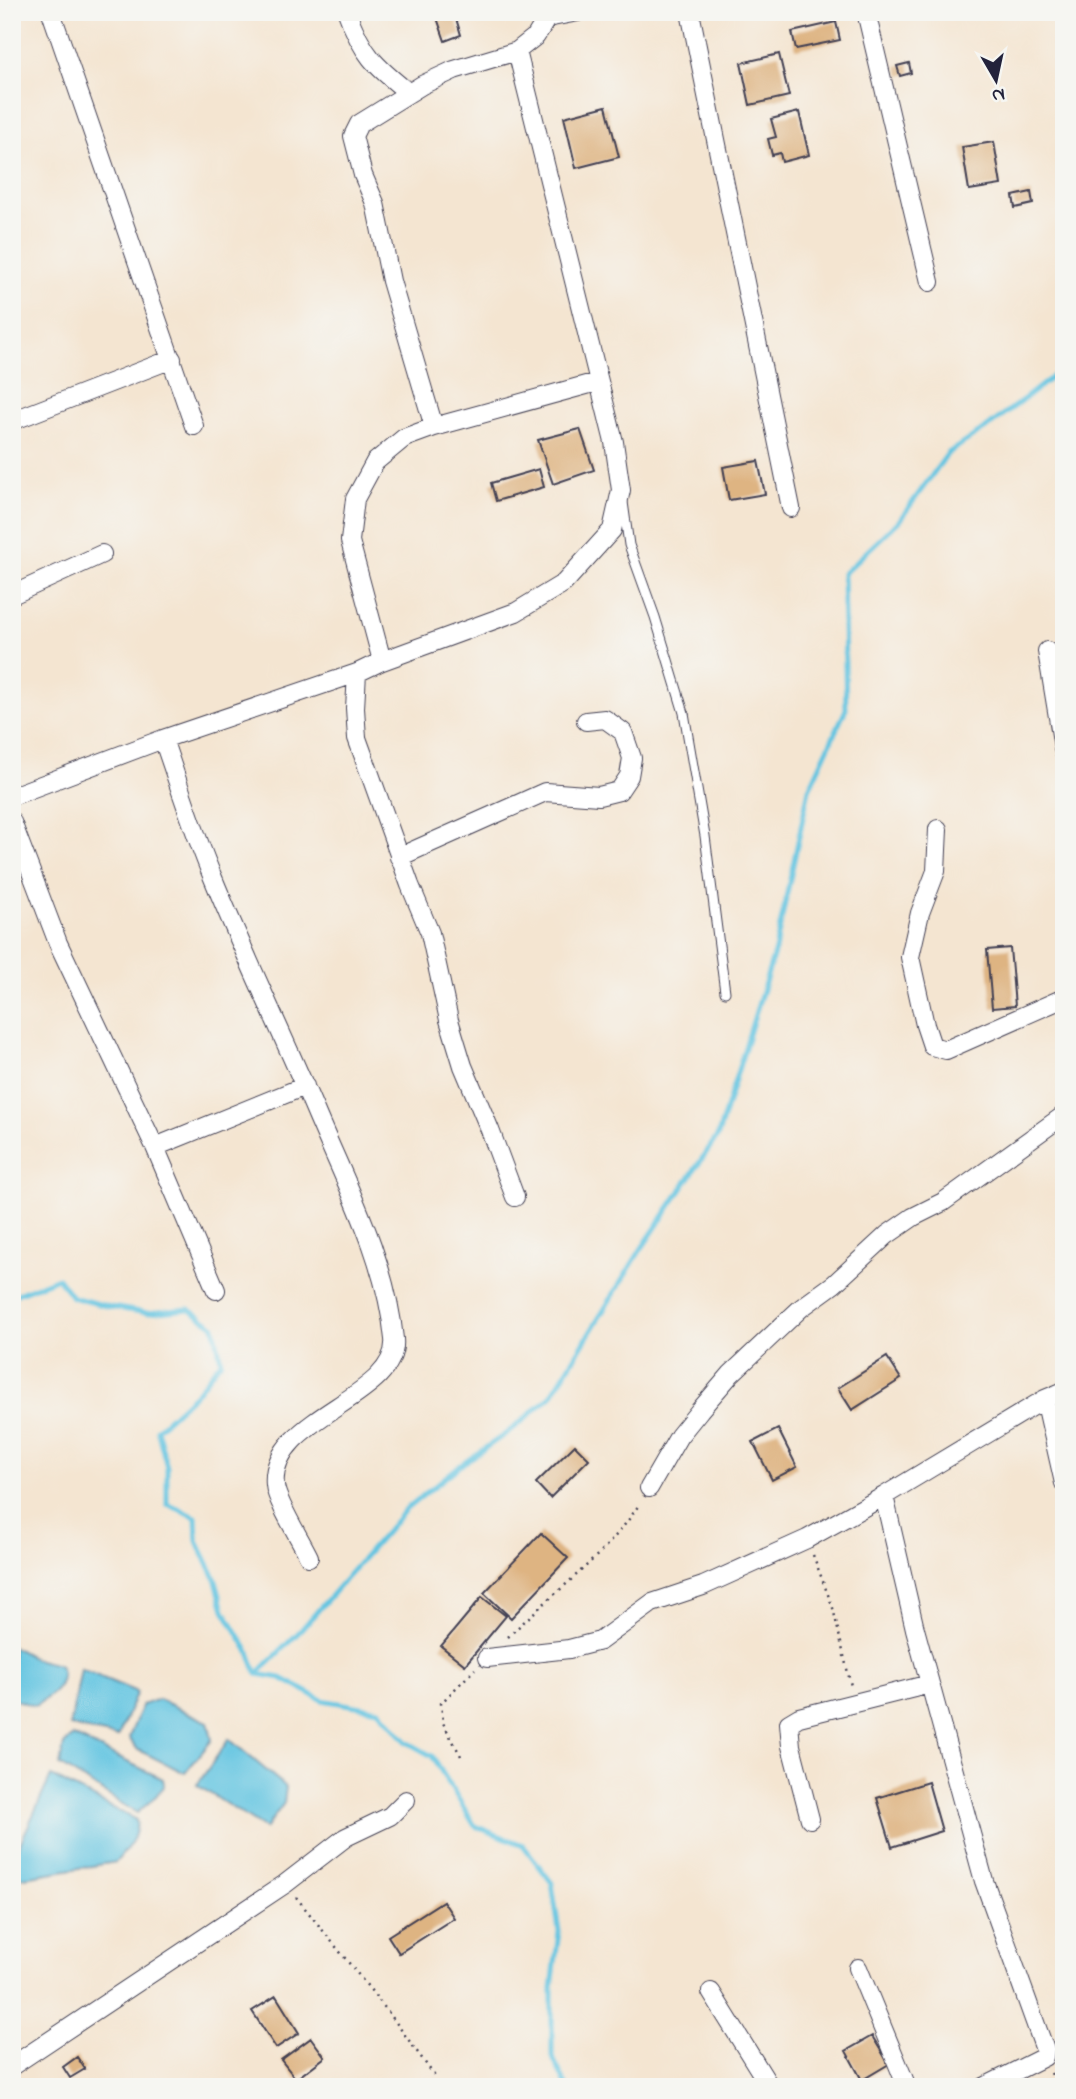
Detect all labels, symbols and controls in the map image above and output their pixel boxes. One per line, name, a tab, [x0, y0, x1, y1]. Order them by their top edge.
north arrow	[960, 46, 1030, 116]
text: N	[990, 80, 1007, 109]

